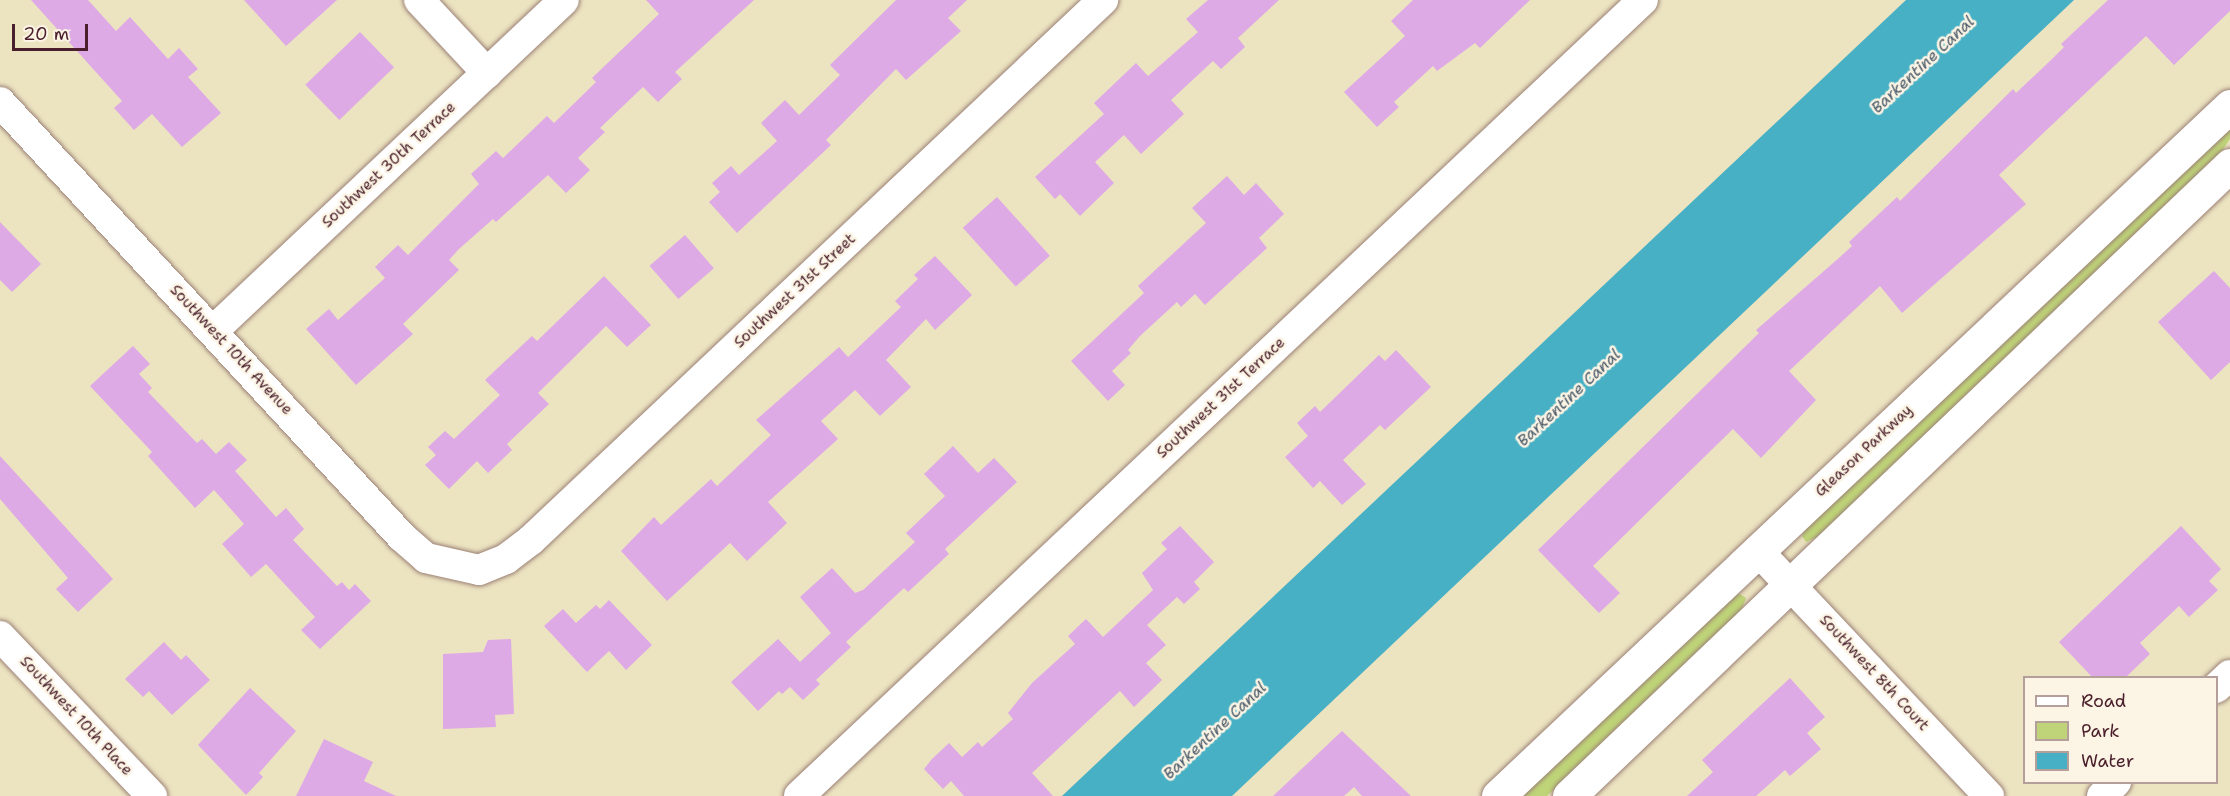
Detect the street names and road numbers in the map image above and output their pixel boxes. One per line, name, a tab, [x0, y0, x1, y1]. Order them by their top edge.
street label: Southwest 30th Terrace	[318, 98, 460, 232]
street label: Southwest 31st Street	[731, 230, 859, 352]
street label: Southwest 10th Avenue	[166, 281, 296, 419]
street label: Southwest 31st Terrace	[1153, 334, 1289, 462]
street label: Gleason Parkway	[1812, 401, 1916, 501]
street label: Southwest 8th Court	[1816, 611, 1932, 735]
street label: Southwest 10th Place	[16, 653, 136, 779]

